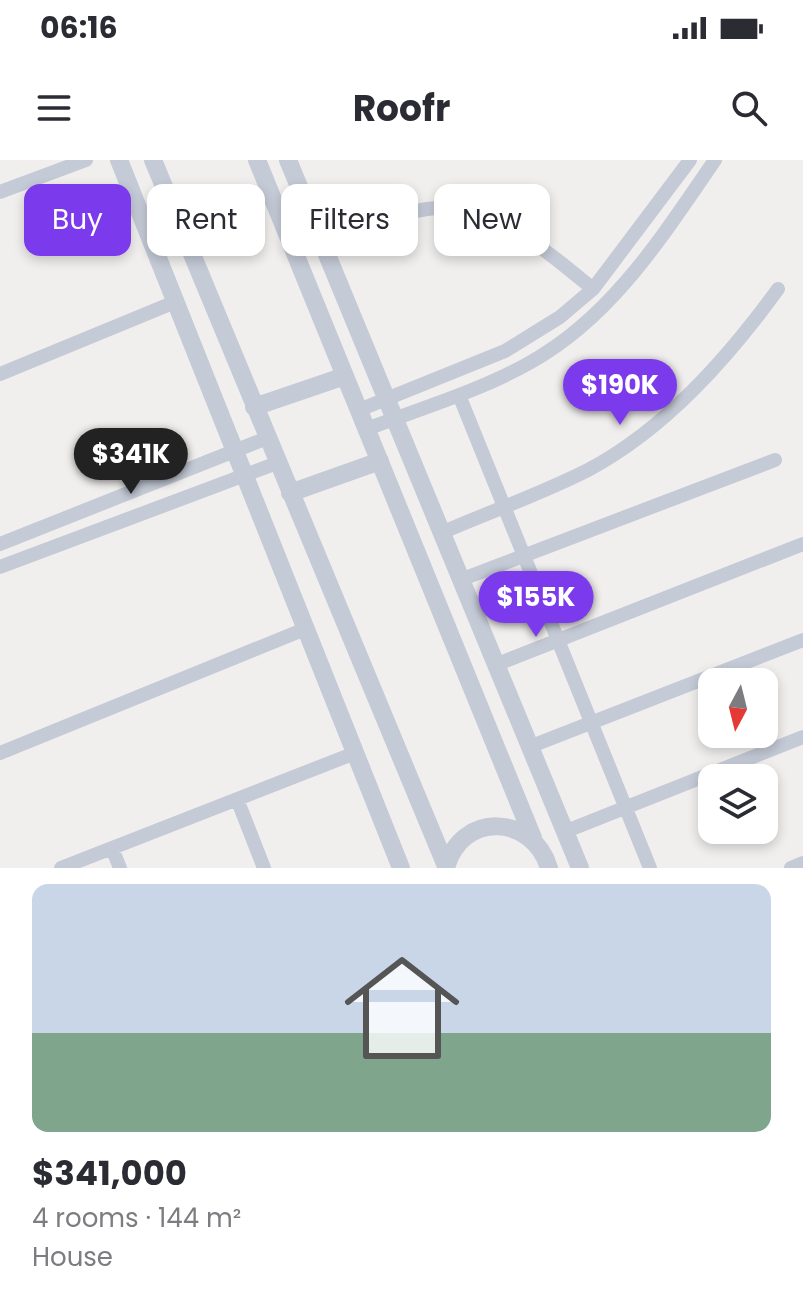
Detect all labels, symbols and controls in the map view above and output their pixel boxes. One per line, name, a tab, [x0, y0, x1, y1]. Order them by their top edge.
text: 06:16	[40, 6, 118, 49]
text: Roofr	[353, 83, 450, 134]
icon: menu	[32, 86, 76, 130]
icon: search	[727, 86, 771, 130]
chip: Buy	[24, 184, 131, 256]
chip: Rent	[147, 184, 265, 256]
chip: Filters	[281, 184, 418, 256]
chip: New	[434, 184, 550, 256]
pin: $190K	[564, 359, 676, 427]
text: $190K	[581, 367, 659, 403]
pin: $341K	[75, 428, 187, 496]
text: $341K	[92, 436, 170, 472]
pin: $155K	[480, 571, 592, 639]
text: $155K	[497, 579, 575, 615]
north arrow	[698, 668, 778, 748]
map controls	[698, 668, 778, 844]
button: layers	[698, 764, 778, 844]
icon: home	[330, 936, 474, 1080]
text: $341,000	[32, 1149, 187, 1197]
text: 4 rooms · 144 m²	[32, 1200, 241, 1236]
text: House	[32, 1239, 113, 1275]

